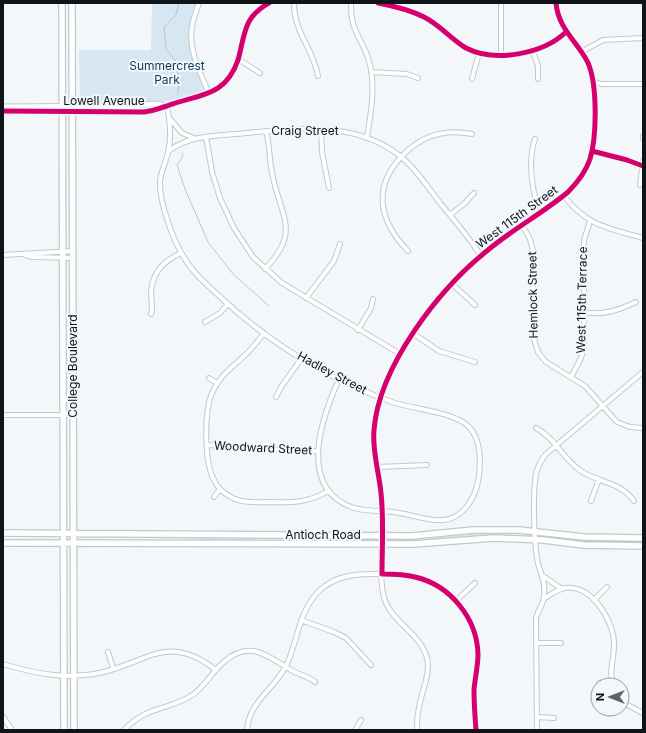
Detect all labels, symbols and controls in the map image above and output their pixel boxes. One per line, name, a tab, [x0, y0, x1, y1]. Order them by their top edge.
park label: Summercrest Park	[129, 58, 205, 87]
street label: Lowell Avenue	[63, 93, 145, 108]
street label: Craig Street	[271, 123, 339, 138]
street label: West 115th Street	[473, 182, 560, 251]
street label: West 115th Terrace	[573, 246, 590, 354]
street label: Hemlock Street	[524, 251, 541, 339]
street label: College Boulevard	[65, 314, 80, 418]
street label: Hadley Street	[295, 348, 370, 397]
street label: Woodward Street	[213, 437, 313, 458]
street label: Antioch Road	[285, 527, 361, 542]
north arrow	[590, 677, 630, 717]
text: N	[593, 693, 607, 701]

